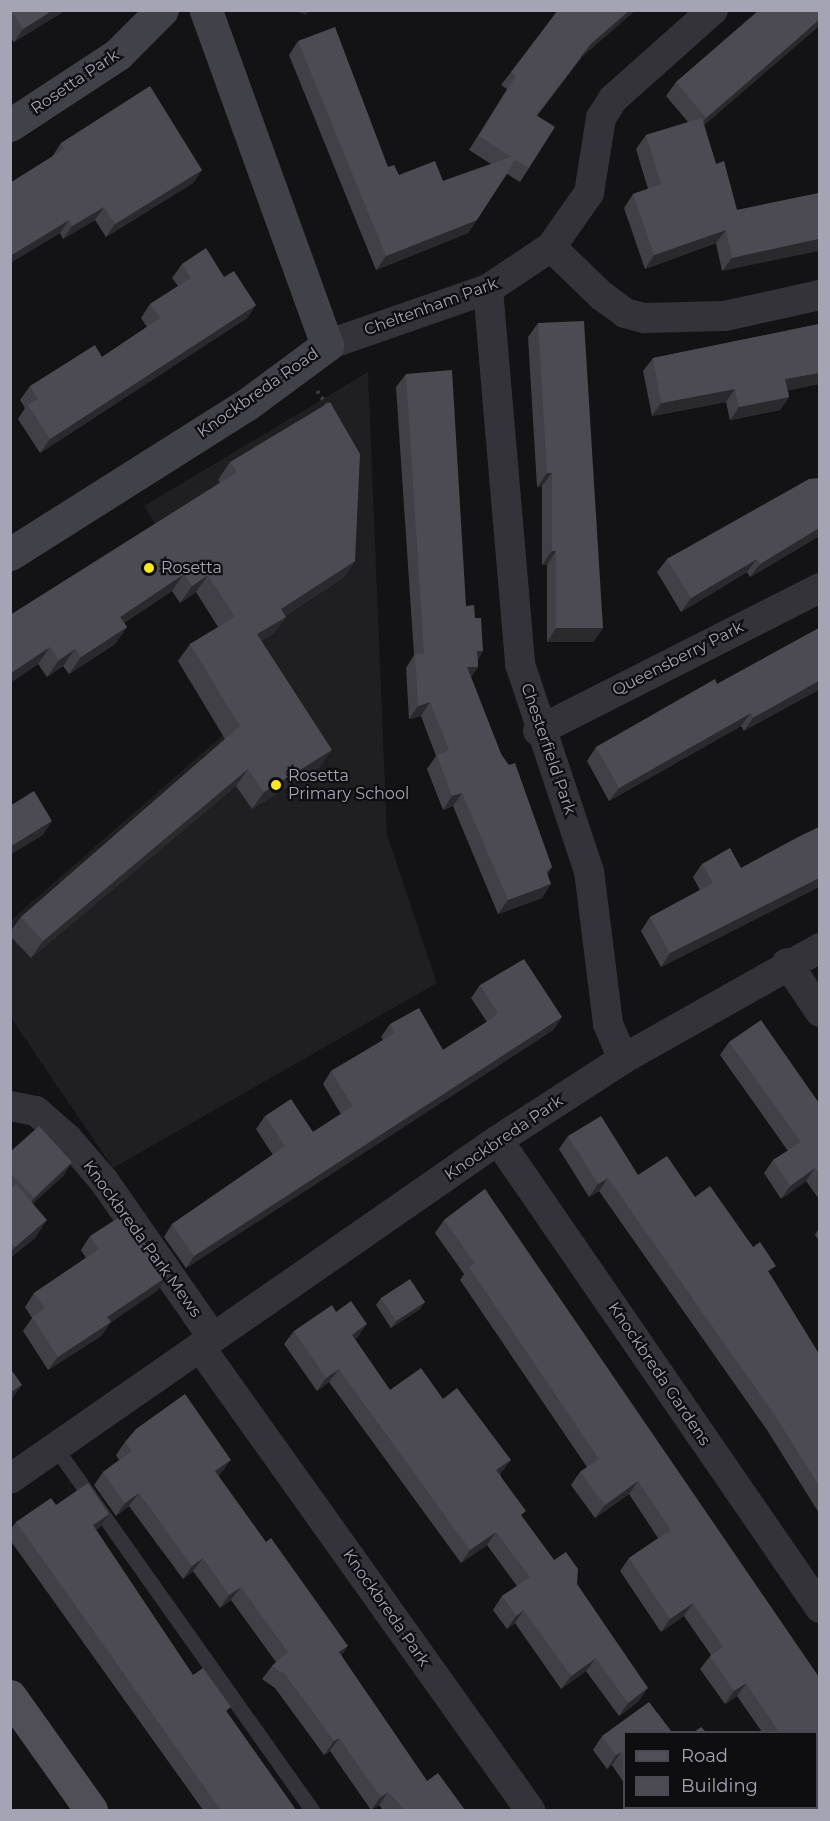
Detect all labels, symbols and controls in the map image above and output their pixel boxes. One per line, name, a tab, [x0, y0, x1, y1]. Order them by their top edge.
street label: Rosetta Park	[27, 46, 123, 118]
street label: Cheltenham Park	[362, 274, 500, 340]
street label: Knockbreda Road	[194, 344, 322, 442]
place label: Rosetta	[161, 558, 222, 578]
marker: Rosetta	[142, 561, 156, 575]
street label: Queensberry Park	[609, 618, 747, 700]
street label: Chesterfield Park	[517, 681, 579, 817]
place label: Rosetta Primary School	[288, 766, 409, 804]
marker: Rosetta Primary School	[269, 778, 283, 792]
street label: Knockbreda Park	[441, 1091, 567, 1185]
street label: Knockbreda Park Mews	[79, 1157, 205, 1321]
street label: Knockbreda Gardens	[604, 1299, 714, 1449]
street label: Knockbreda Park	[338, 1546, 434, 1670]
legend	[623, 1731, 818, 1809]
text: Road	[681, 1745, 728, 1767]
text: Building	[681, 1775, 758, 1797]

